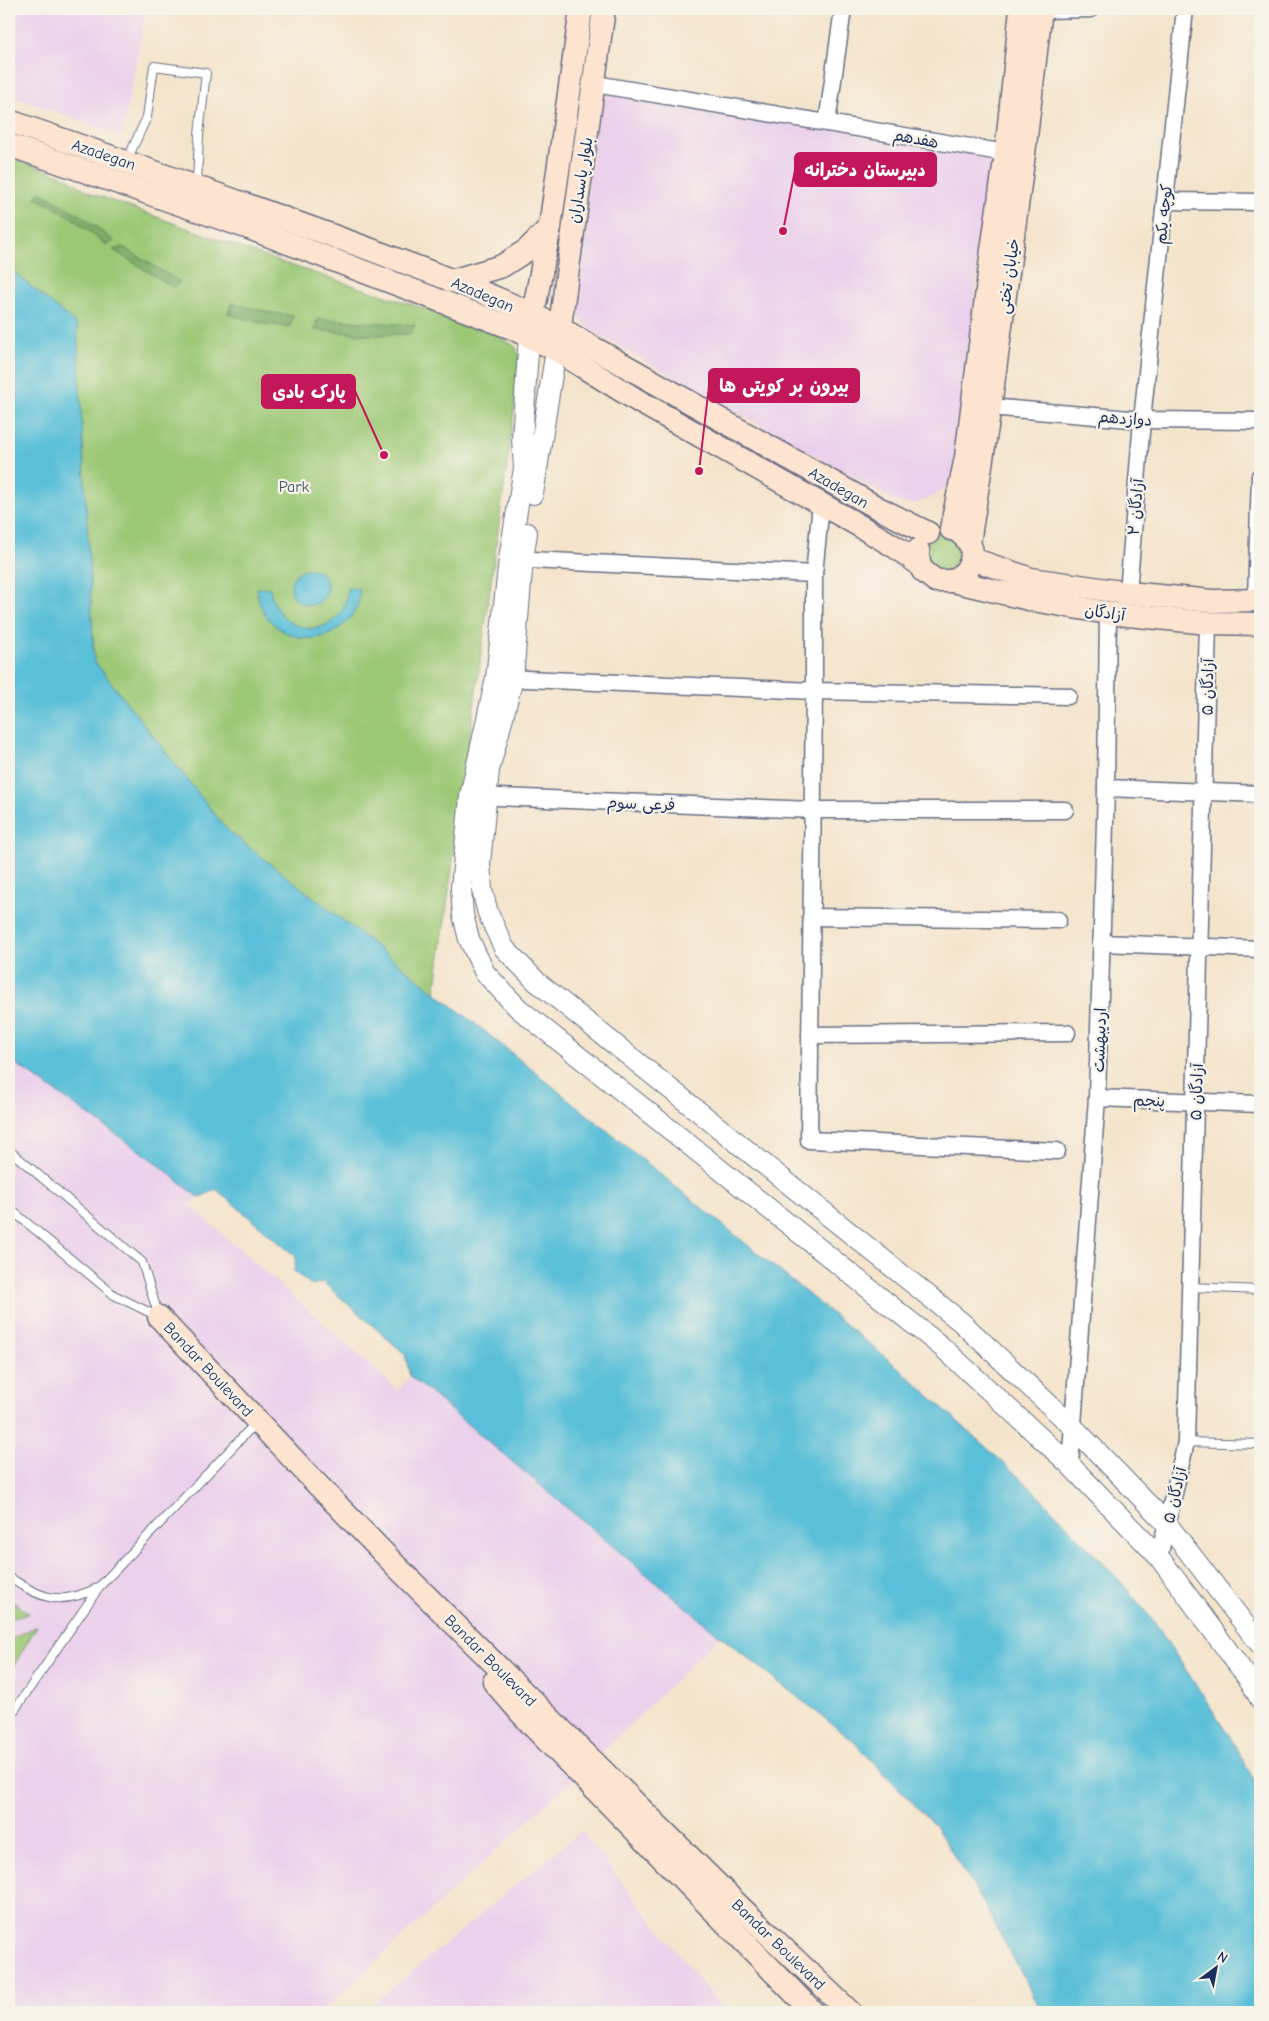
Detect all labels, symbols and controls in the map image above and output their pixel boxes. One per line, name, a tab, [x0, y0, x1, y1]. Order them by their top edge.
street label: هفدهم	[891, 126, 940, 155]
street label: Azadegan	[69, 136, 138, 174]
street label: بلوار پاسداران	[565, 136, 598, 225]
callout: دبیرستان دخترانه	[795, 153, 936, 186]
text: دبیرستان دخترانه	[804, 160, 926, 181]
street label: کوچه یکم	[1152, 183, 1179, 245]
street label: خیابان تختی	[995, 237, 1024, 315]
street label: Azadegan	[449, 274, 517, 316]
callout: بیرون بر کویتی ها	[709, 369, 859, 402]
callout: پارک بادی	[262, 375, 355, 408]
text: بیرون بر کویتی ها	[719, 376, 849, 398]
text: پارک بادی	[273, 382, 346, 404]
street label: دوازدهم	[1097, 408, 1153, 433]
street label: Azadegan	[805, 464, 872, 512]
street label: آزادگان ۲	[1124, 477, 1148, 536]
park label: Park	[279, 478, 310, 496]
street label: آزادگان	[1083, 600, 1128, 625]
street label: آزادگان ۵	[1198, 657, 1218, 716]
street label: فرعی سوم	[606, 794, 676, 817]
street label: اردیبهشت	[1090, 1007, 1110, 1073]
street label: آزادگان ۵	[1186, 1062, 1207, 1121]
street label: پنجم	[1132, 1091, 1165, 1114]
street label: Bandar Boulevard	[160, 1319, 257, 1421]
street label: آزادگان ۵	[1159, 1464, 1190, 1525]
street label: Bandar Boulevard	[441, 1611, 540, 1710]
street label: Bandar Boulevard	[728, 1896, 829, 1994]
north arrow	[1192, 1944, 1242, 1994]
text: N	[1214, 1948, 1231, 1967]

